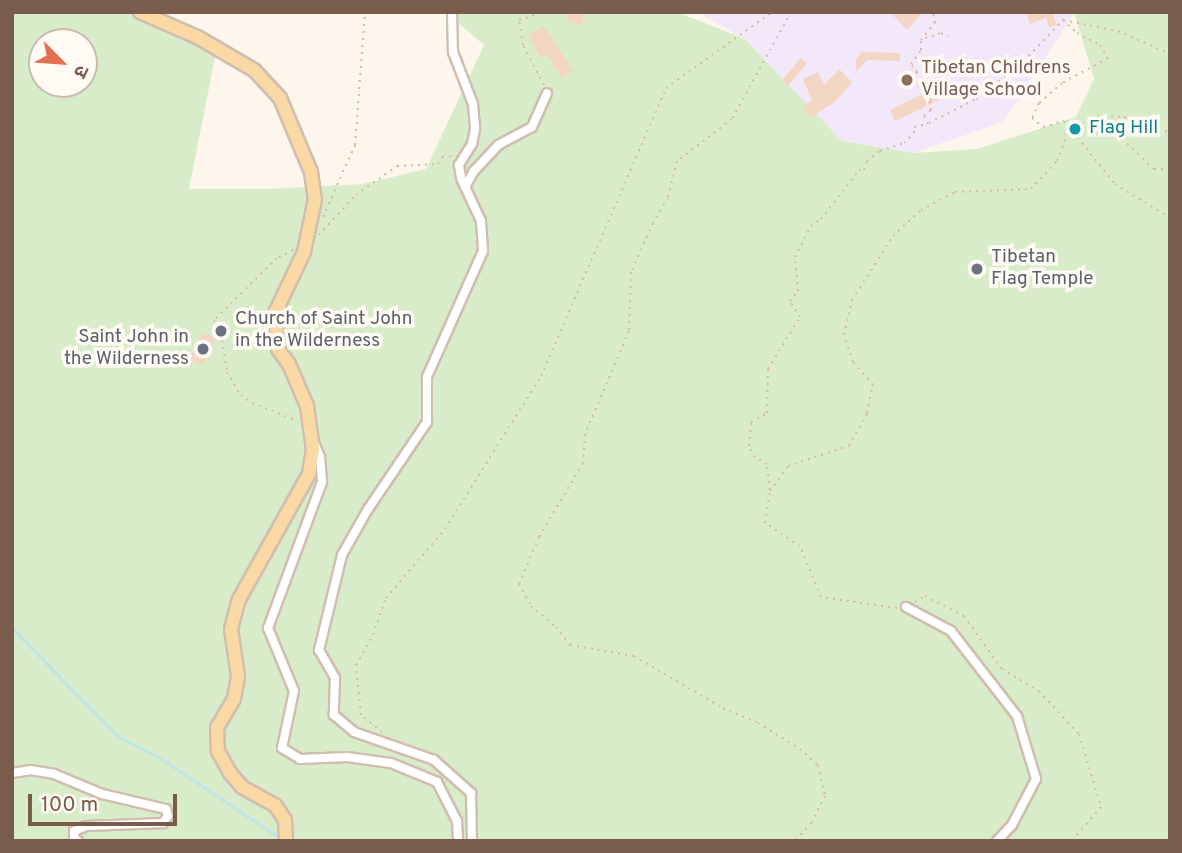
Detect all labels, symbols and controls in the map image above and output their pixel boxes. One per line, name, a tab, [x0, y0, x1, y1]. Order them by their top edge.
north arrow	[28, 28, 98, 98]
place label: Tibetan Childrens Village School	[921, 58, 1071, 102]
text: उ	[67, 61, 93, 81]
marker: Tibetan Childrens Village School	[899, 72, 915, 88]
place label: Flag Hill	[1089, 118, 1158, 140]
marker: Flag Hill	[1067, 121, 1083, 137]
place label: Tibetan Flag Temple	[991, 247, 1094, 291]
marker: Tibetan Flag Temple	[969, 261, 985, 277]
place label: Church of Saint John in the Wilderness	[235, 309, 412, 353]
marker: Church of Saint John in the Wilderness	[213, 323, 229, 339]
place label: Saint John in the Wilderness	[64, 327, 189, 371]
marker: Saint John in the Wilderness	[195, 341, 211, 357]
scale bar	[32, 780, 180, 824]
text: 100 m	[41, 792, 98, 819]

